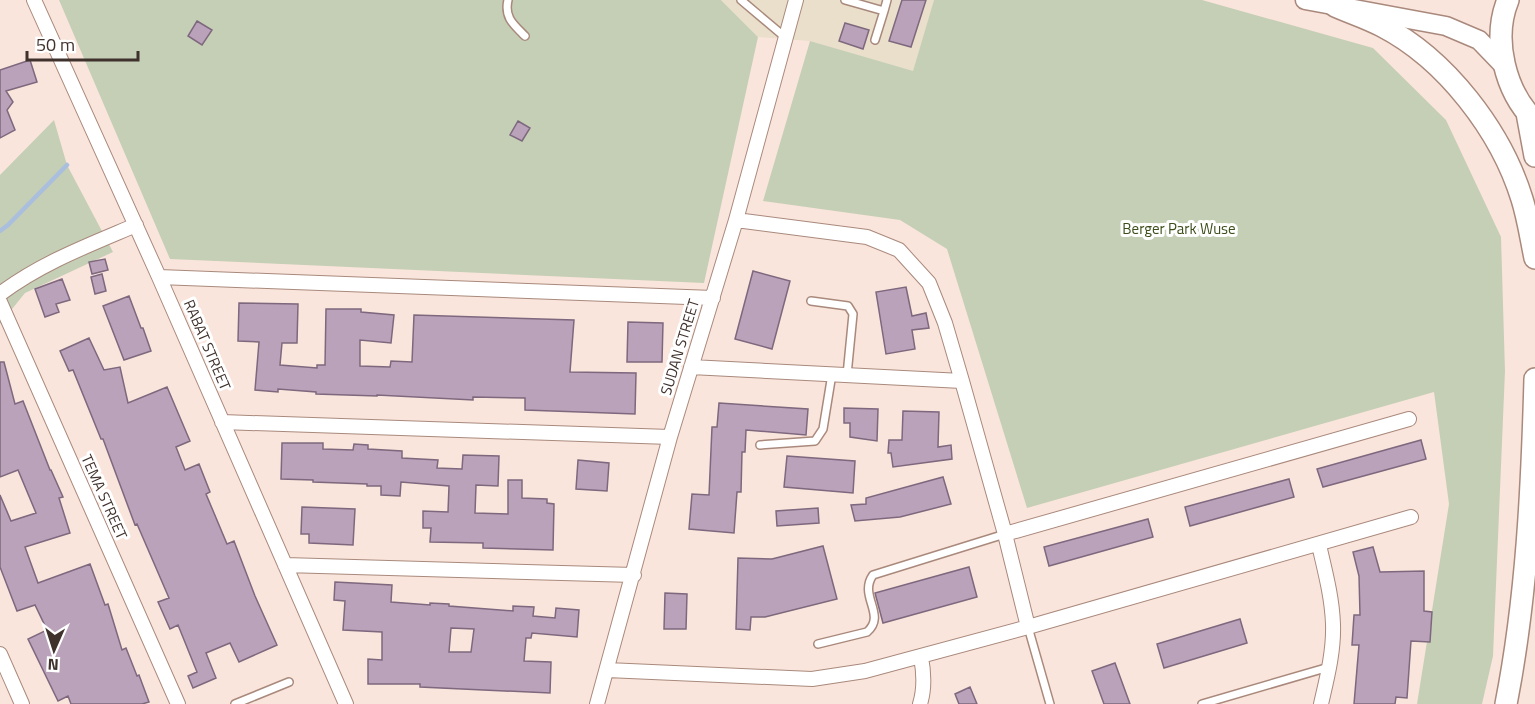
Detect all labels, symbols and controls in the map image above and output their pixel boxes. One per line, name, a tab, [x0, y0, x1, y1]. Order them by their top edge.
scale bar	[27, 24, 138, 62]
text: 50 m	[36, 31, 75, 58]
park label: Berger Park Wuse	[1122, 217, 1236, 240]
street label: RABAT STREET	[178, 296, 237, 394]
street label: SUDAN STREET	[654, 296, 705, 398]
street label: TEMA STREET	[75, 451, 133, 543]
north arrow	[24, 620, 84, 680]
text: N	[47, 653, 59, 677]

